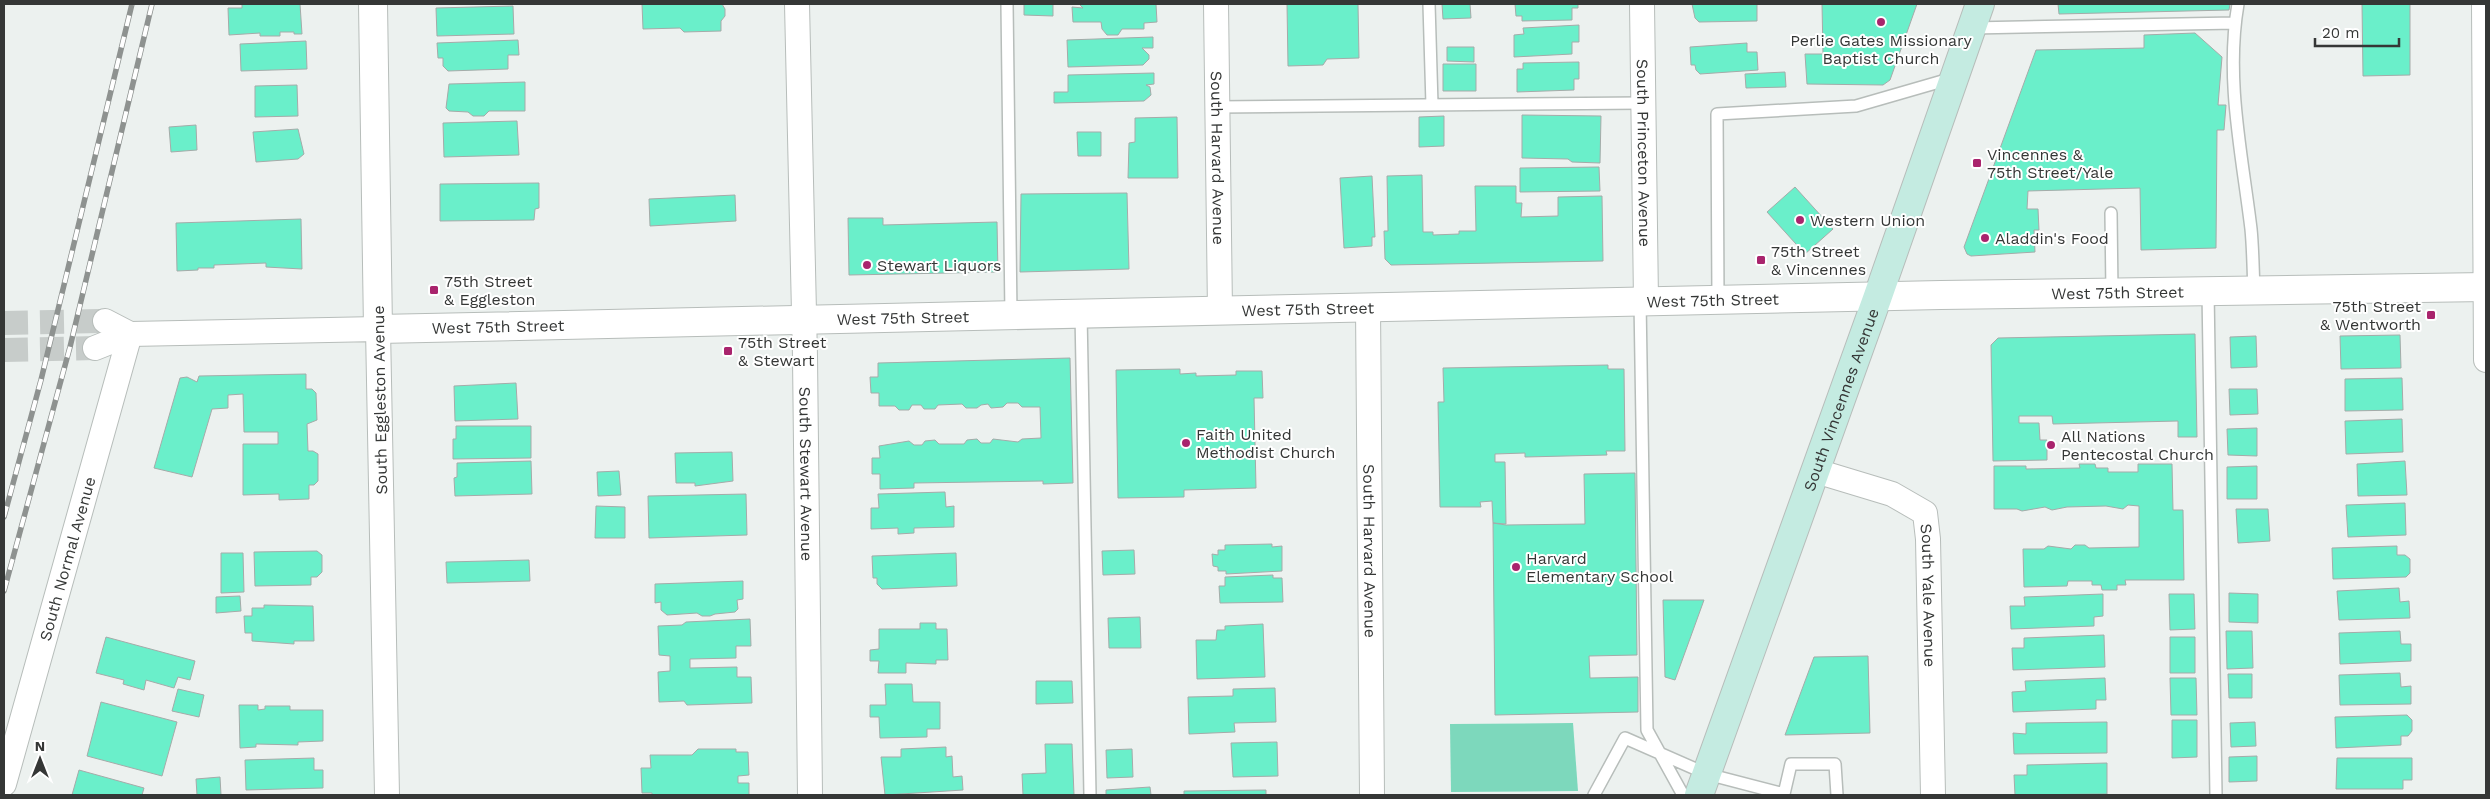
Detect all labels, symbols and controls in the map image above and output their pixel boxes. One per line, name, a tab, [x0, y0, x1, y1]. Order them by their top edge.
scale bar	[2315, 15, 2399, 47]
marker: Perlie Gates Missionary Baptist Church	[1875, 16, 1887, 28]
text: 20 m	[2322, 24, 2360, 42]
place label: Perlie Gates Missionary Baptist Church	[1790, 31, 1973, 68]
street label: South Princeton Avenue	[1633, 59, 1655, 247]
street label: South Harvard Avenue	[1207, 71, 1229, 245]
place label: Vincennes & 75th Street/Yale	[1987, 145, 2113, 182]
marker: Vincennes & 75th Street/Yale	[1971, 157, 1983, 169]
place label: Western Union	[1810, 211, 1925, 230]
marker: Western Union	[1794, 214, 1806, 226]
place label: Aladdin's Food	[1995, 229, 2109, 248]
marker: Aladdin's Food	[1979, 232, 1991, 244]
place label: 75th Street & Vincennes	[1771, 242, 1866, 279]
marker: 75th Street & Vincennes	[1755, 254, 1767, 266]
place label: Stewart Liquors	[877, 256, 1001, 275]
marker: Stewart Liquors	[861, 259, 873, 271]
place label: 75th Street & Eggleston	[444, 272, 535, 309]
street label: West 75th Street	[2051, 282, 2184, 303]
marker: 75th Street & Eggleston	[428, 284, 440, 296]
street label: West 75th Street	[1646, 289, 1779, 311]
place label: 75th Street & Wentworth	[2320, 297, 2421, 334]
street label: West 75th Street	[1241, 298, 1375, 320]
street label: South Eggleston Avenue	[369, 305, 391, 495]
street label: South Vincennes Avenue	[1799, 306, 1882, 494]
street label: West 75th Street	[836, 307, 970, 329]
marker: 75th Street & Wentworth	[2425, 309, 2437, 321]
street label: West 75th Street	[431, 315, 565, 337]
place label: 75th Street & Stewart	[738, 333, 827, 370]
marker: 75th Street & Stewart	[722, 345, 734, 357]
street label: South Stewart Avenue	[796, 387, 817, 561]
place label: Faith United Methodist Church	[1196, 425, 1336, 462]
place label: All Nations Pentecostal Church	[2061, 427, 2214, 464]
marker: Faith United Methodist Church	[1180, 437, 1192, 449]
marker: All Nations Pentecostal Church	[2045, 439, 2057, 451]
street label: South Harvard Avenue	[1360, 464, 1380, 638]
street label: South Normal Avenue	[35, 474, 99, 643]
street label: South Yale Avenue	[1917, 523, 1940, 667]
place label: Harvard Elementary School	[1526, 549, 1674, 586]
marker: Harvard Elementary School	[1510, 561, 1522, 573]
north arrow	[15, 734, 65, 784]
text: N	[35, 738, 45, 754]

